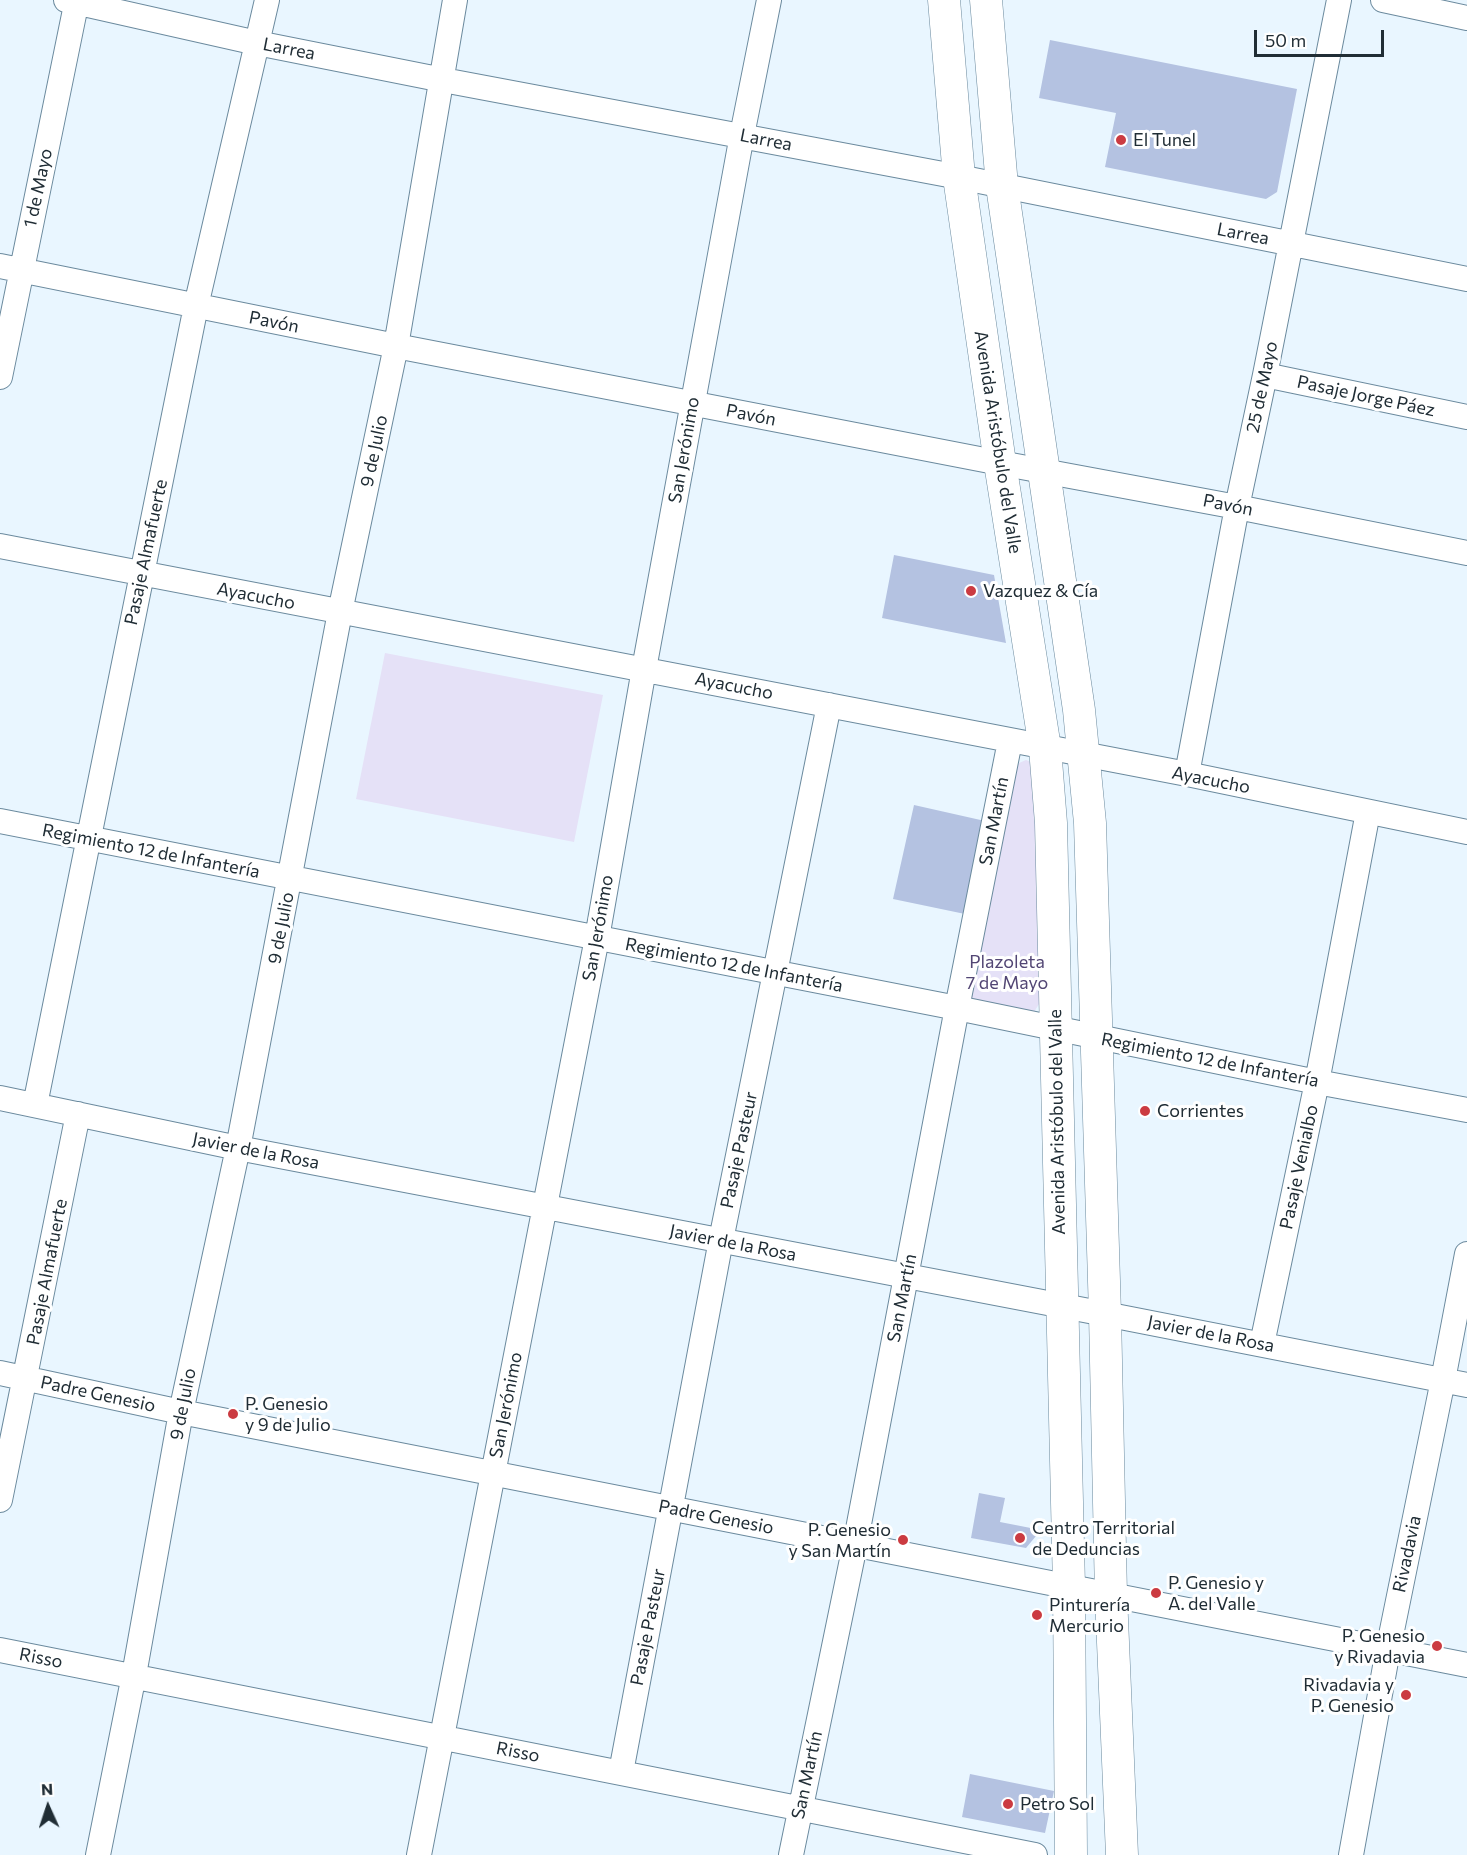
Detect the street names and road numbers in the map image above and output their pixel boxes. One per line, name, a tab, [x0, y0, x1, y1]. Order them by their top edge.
street label: Larrea	[261, 33, 317, 65]
street label: Larrea	[738, 124, 794, 156]
street label: 1 de Mayo	[19, 146, 57, 230]
street label: Larrea	[1215, 218, 1271, 250]
street label: Pavón	[247, 307, 301, 337]
street label: Avenida Aristóbulo del Valle	[970, 329, 1026, 555]
street label: 25 de Mayo	[1242, 339, 1282, 435]
street label: Pasaje Jorge Páez	[1295, 371, 1437, 421]
street label: San Jerónimo	[664, 395, 704, 505]
street label: Pavón	[724, 400, 778, 430]
street label: 9 de Julio	[356, 413, 392, 489]
street label: Pasaje Almafuerte	[120, 477, 172, 627]
street label: Pavón	[1201, 490, 1255, 520]
street label: Ayacucho	[215, 578, 297, 614]
street label: Ayacucho	[693, 668, 775, 704]
street label: Ayacucho	[1170, 762, 1252, 798]
street label: San Martín	[975, 775, 1013, 867]
street label: Regimiento 12 de Infantería	[40, 819, 262, 883]
street label: San Jerónimo	[578, 873, 618, 983]
street label: 9 de Julio	[263, 890, 299, 966]
street label: Regimiento 12 de Infantería	[623, 933, 845, 997]
street label: Avenida Aristóbulo del Valle	[1044, 1009, 1070, 1235]
street label: Regimiento 12 de Infantería	[1099, 1028, 1321, 1092]
street label: Pasaje Pasteur	[716, 1090, 762, 1210]
street label: Pasaje Venialbo	[1275, 1103, 1323, 1231]
street label: Javier de la Rosa	[191, 1128, 321, 1174]
street label: Pasaje Almafuerte	[22, 1197, 72, 1347]
street label: Javier de la Rosa	[668, 1220, 798, 1266]
street label: San Martín	[883, 1252, 921, 1344]
street label: Javier de la Rosa	[1146, 1311, 1276, 1357]
street label: San Jerónimo	[485, 1350, 527, 1460]
street label: 9 de Julio	[165, 1366, 201, 1442]
street label: Padre Genesio	[39, 1371, 157, 1417]
street label: Padre Genesio	[657, 1495, 775, 1539]
street label: Rivadavia	[1388, 1514, 1426, 1594]
street label: Pasaje Pasteur	[626, 1567, 670, 1687]
street label: Risso	[17, 1643, 65, 1673]
street label: San Martín	[787, 1729, 827, 1821]
street label: Risso	[494, 1737, 542, 1767]

